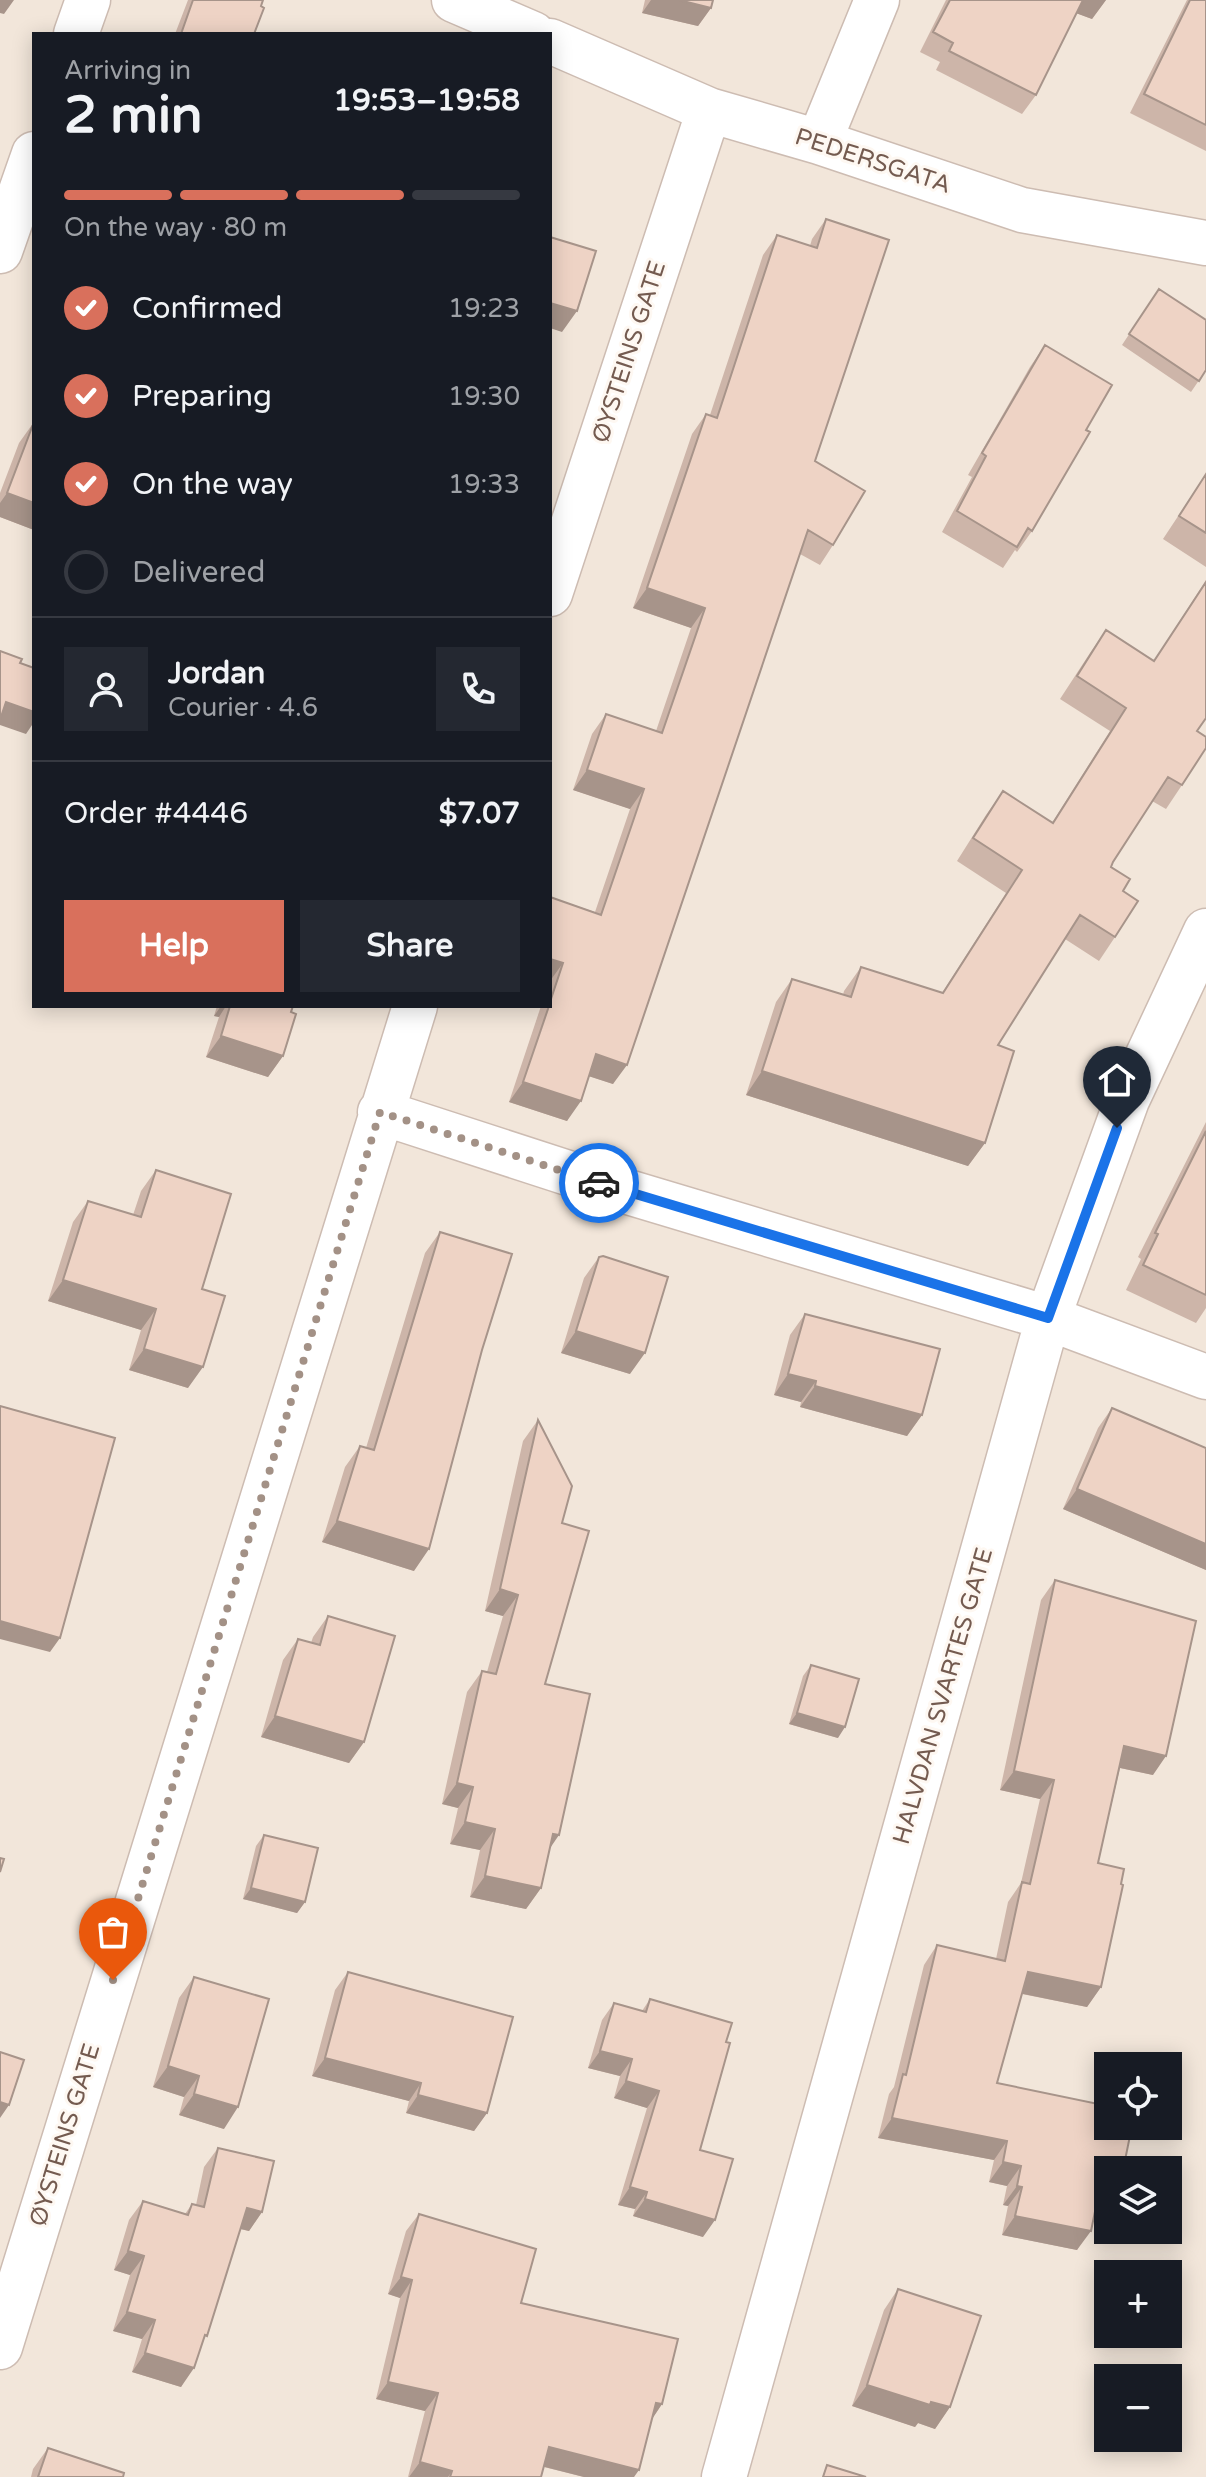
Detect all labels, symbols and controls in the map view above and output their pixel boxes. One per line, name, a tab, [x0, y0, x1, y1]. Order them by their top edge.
text: Arriving in	[64, 55, 191, 86]
text: 19:53–19:58	[333, 82, 520, 119]
text: 2 min	[64, 84, 203, 147]
street label: PEDERSGATA	[791, 122, 955, 200]
text: On the way · 80 m	[64, 212, 287, 243]
street label: ØYSTEINS GATE	[586, 258, 672, 446]
icon: check	[64, 286, 108, 330]
text: Confirmed	[132, 290, 283, 327]
text: 19:23	[448, 293, 520, 324]
icon: check	[64, 374, 108, 418]
text: Preparing	[132, 378, 272, 415]
text: 19:30	[448, 381, 520, 412]
icon: check	[64, 462, 108, 506]
text: On the way	[132, 466, 293, 503]
text: 19:33	[448, 469, 520, 500]
text: Delivered	[132, 554, 266, 591]
button: person	[64, 647, 148, 731]
button: phone	[436, 647, 520, 731]
text: Jordan	[168, 655, 265, 692]
text: Courier · 4.6	[168, 692, 318, 723]
text: Order #4446	[64, 795, 248, 832]
text: $7.07	[439, 795, 520, 832]
button: Help	[64, 900, 284, 992]
button: Share	[300, 900, 520, 992]
pin	[1083, 1046, 1151, 1128]
icon: home	[1095, 1058, 1139, 1102]
courier	[559, 1143, 639, 1223]
icon: car	[577, 1161, 621, 1205]
street label: HALVDAN SVARTES GATE	[887, 1544, 999, 1848]
pin	[79, 1898, 147, 1980]
icon: bag	[91, 1910, 135, 1954]
street label: ØYSTEINS GATE	[23, 2040, 107, 2230]
map controls	[1094, 2052, 1182, 2452]
button: locate	[1094, 2052, 1182, 2140]
button: layers	[1094, 2156, 1182, 2244]
button: +	[1094, 2260, 1182, 2348]
button: −	[1094, 2364, 1182, 2452]

